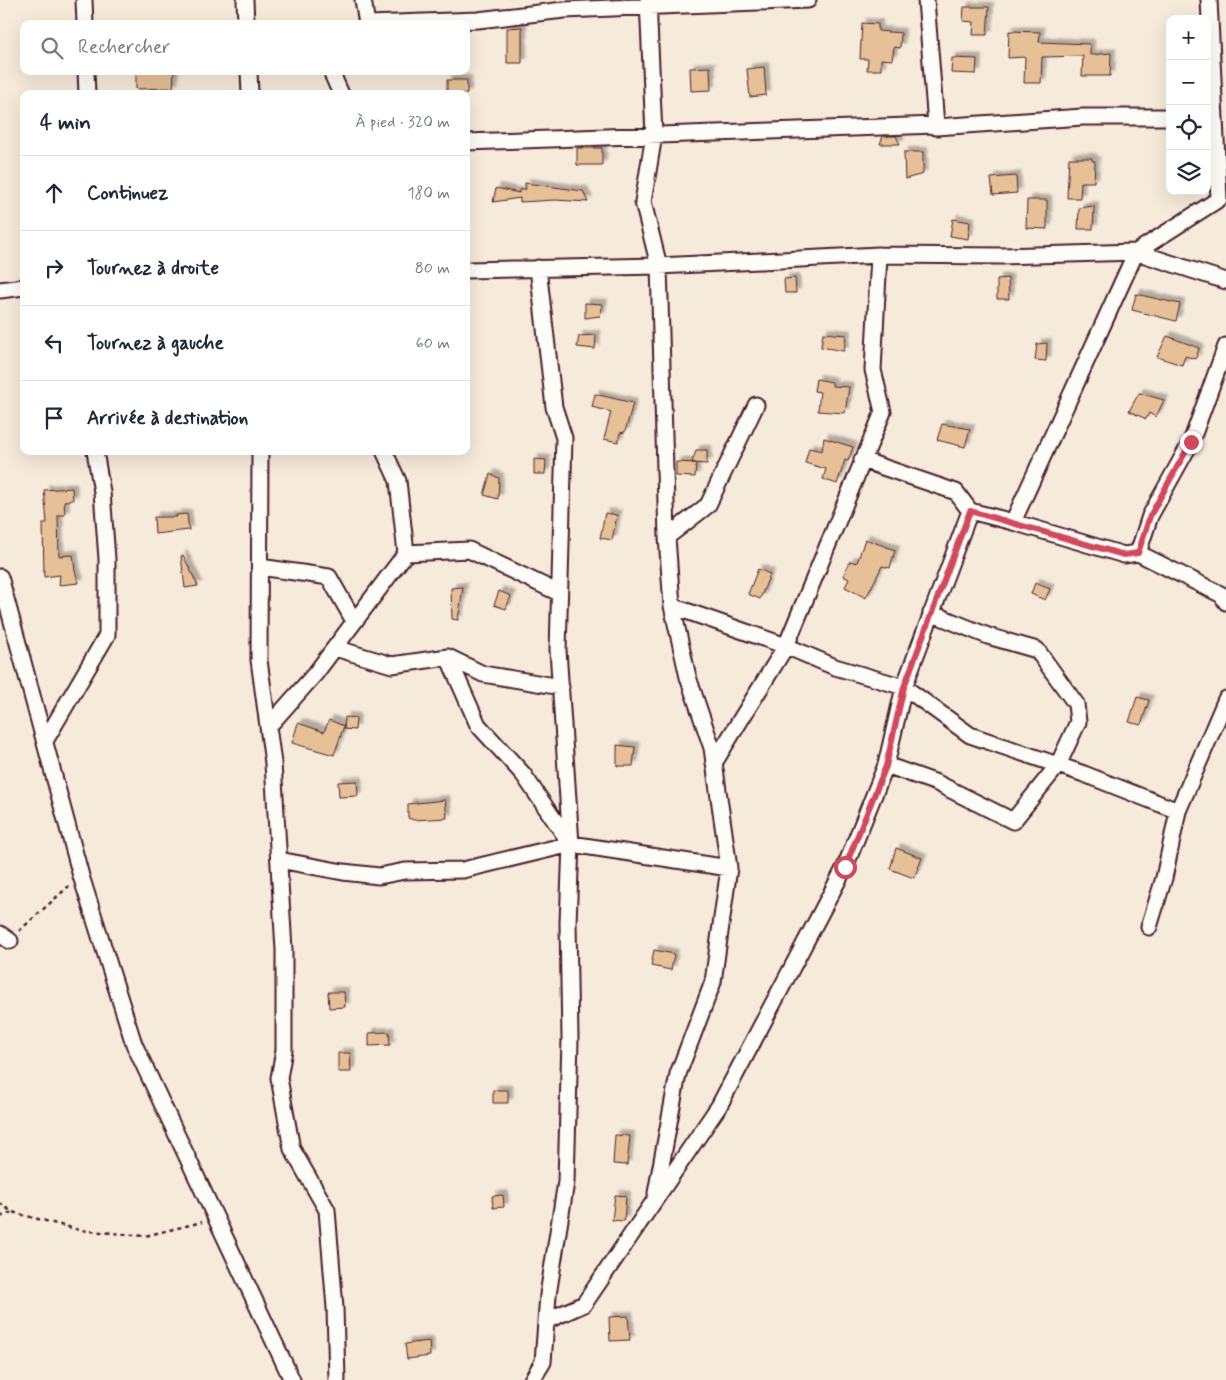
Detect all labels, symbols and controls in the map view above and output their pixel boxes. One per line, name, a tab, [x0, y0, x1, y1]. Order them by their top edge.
map controls	[1166, 15, 1211, 195]
button: +	[1166, 15, 1211, 60]
search box	[20, 20, 470, 75]
icon: search	[38, 34, 66, 62]
text: Rechercher	[78, 35, 170, 60]
button: −	[1166, 60, 1211, 105]
button: locate	[1166, 105, 1211, 150]
text: 4 min	[40, 109, 91, 137]
text: À pied · 320 m	[355, 112, 450, 133]
button: layers	[1166, 150, 1211, 195]
icon: ahead	[40, 179, 68, 207]
text: Continuez	[87, 181, 168, 206]
text: 180 m	[407, 183, 450, 204]
icon: right	[40, 254, 68, 282]
text: Tournez à droite	[87, 256, 219, 281]
text: 80 m	[415, 258, 450, 279]
icon: left	[40, 329, 68, 357]
text: Tournez à gauche	[87, 331, 224, 356]
text: 60 m	[416, 333, 450, 354]
icon: arrive	[40, 404, 68, 432]
text: Arrivée à destination	[87, 406, 248, 431]
route end	[1180, 431, 1203, 454]
route start	[834, 856, 857, 879]

